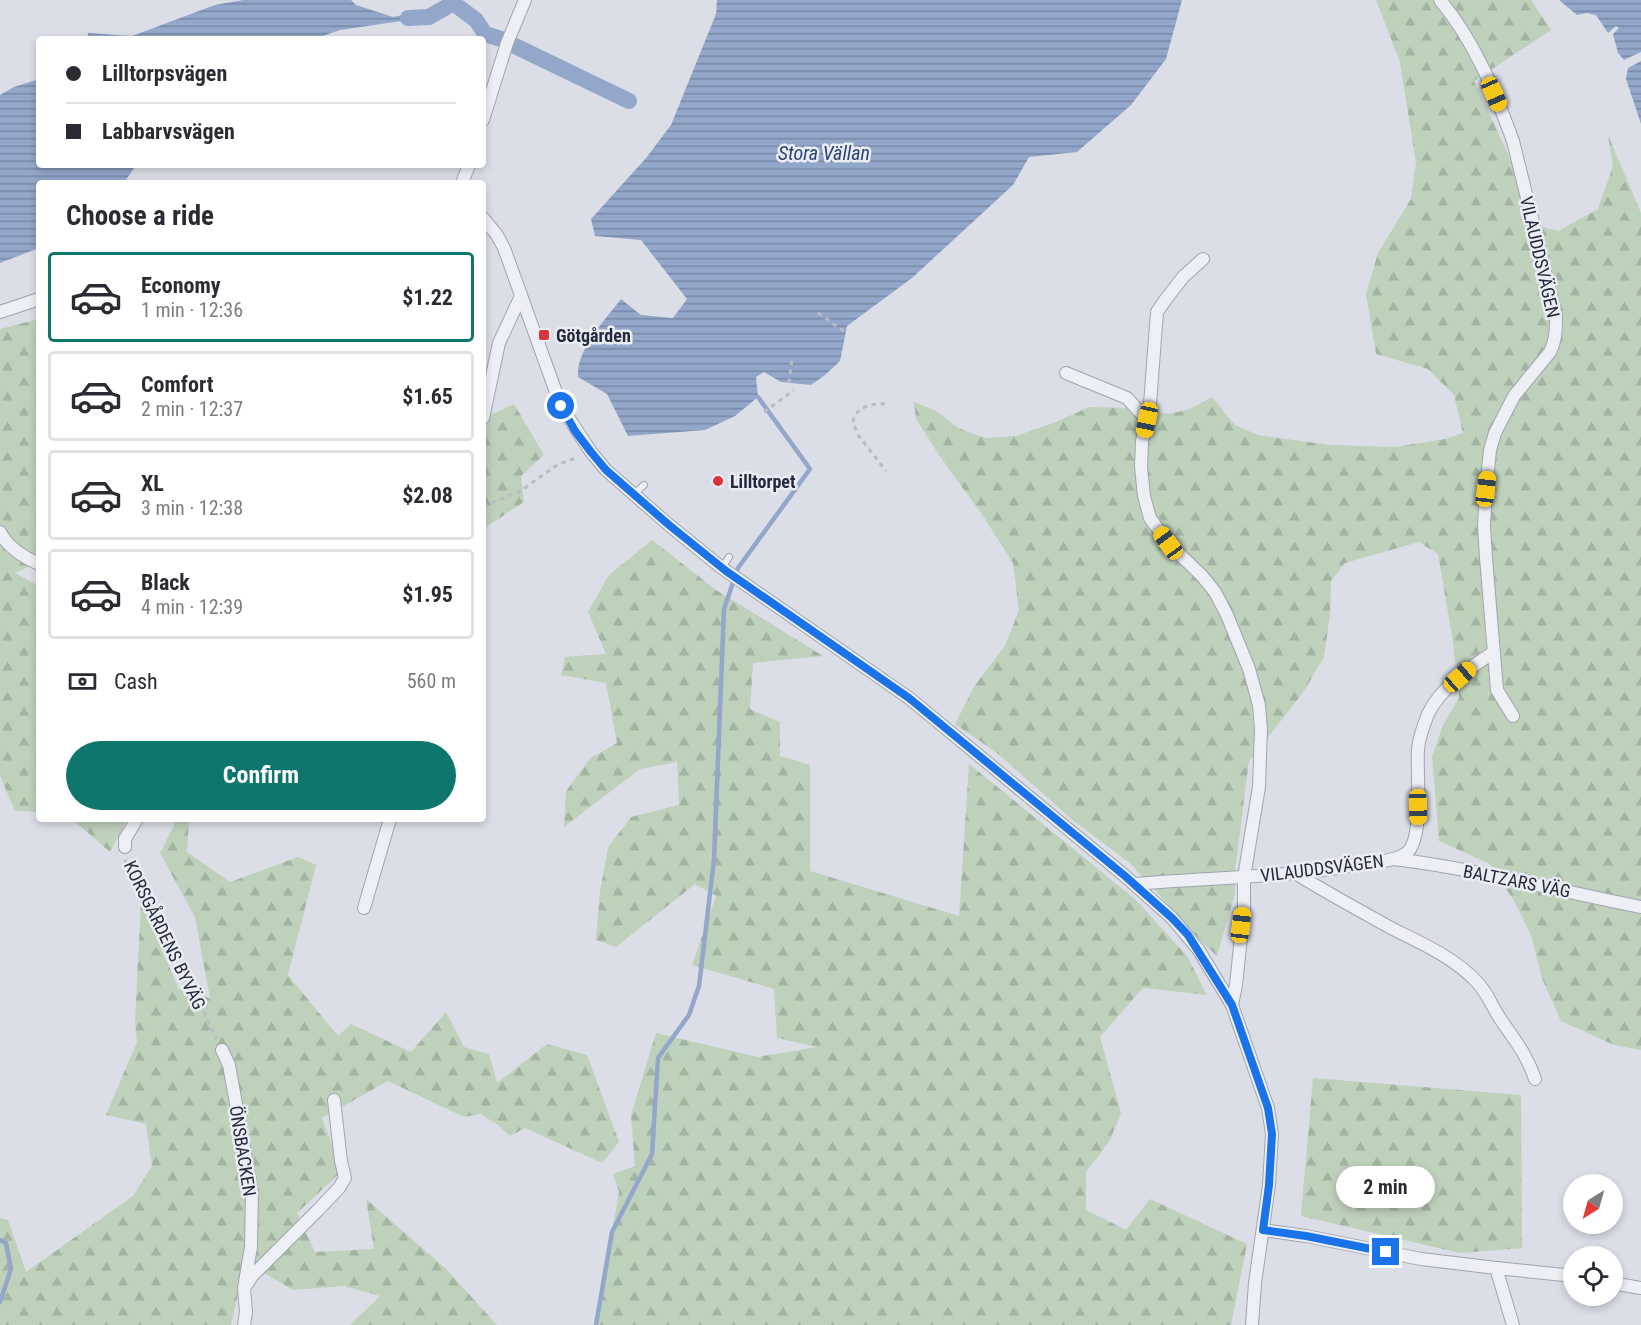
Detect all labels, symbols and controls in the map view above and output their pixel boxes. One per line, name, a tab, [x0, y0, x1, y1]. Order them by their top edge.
text: Lilltorpsvägen	[102, 61, 227, 86]
car	[1478, 74, 1510, 114]
text: Labbarvsvägen	[102, 119, 235, 144]
water label: Stora Vällan	[778, 141, 870, 165]
street label: VILAUDDSVÄGEN	[1516, 194, 1564, 320]
text: Choose a ride	[66, 200, 214, 232]
icon: car	[69, 270, 123, 324]
text: Economy	[141, 273, 221, 298]
text: $1.22	[402, 285, 453, 310]
text: 1 min · 12:36	[141, 298, 243, 322]
place label: Götgården	[556, 325, 631, 346]
marker: Götgården	[537, 328, 551, 342]
icon: car	[69, 369, 123, 423]
text: Comfort	[141, 372, 214, 397]
text: $1.65	[402, 384, 453, 409]
route start	[547, 392, 574, 419]
text: 2 min · 12:37	[141, 397, 243, 421]
car	[1134, 401, 1160, 439]
icon: car	[69, 468, 123, 522]
car	[1475, 470, 1497, 508]
text: XL	[141, 471, 164, 496]
place label: Lilltorpet	[730, 471, 796, 492]
marker: Lilltorpet	[711, 474, 725, 488]
text: $2.08	[402, 483, 453, 508]
text: 3 min · 12:38	[141, 496, 243, 520]
car	[1150, 523, 1186, 563]
icon: car	[69, 567, 123, 621]
text: Black	[141, 570, 190, 595]
text: $1.95	[402, 582, 453, 607]
text: 4 min · 12:39	[141, 595, 243, 619]
car	[1441, 658, 1479, 696]
icon: cash	[66, 665, 99, 698]
text: Cash	[114, 669, 158, 694]
text: 560 m	[407, 669, 456, 693]
button: Confirm	[66, 741, 456, 810]
car	[1409, 789, 1427, 825]
street label: VILAUDDSVÄGEN	[1259, 850, 1385, 886]
street label: KORSGÅRDENS BYVÄG	[120, 857, 211, 1013]
street label: BALTZARS VÄG	[1461, 860, 1573, 902]
car	[1230, 906, 1252, 944]
street label: ÖNSBACKEN	[225, 1104, 261, 1198]
callout: 2 min	[1336, 1165, 1436, 1207]
north arrow	[1563, 1174, 1623, 1234]
map controls	[1563, 1174, 1623, 1306]
text: 2 min	[1363, 1175, 1408, 1199]
route end	[1372, 1238, 1399, 1265]
button: locate	[1563, 1246, 1623, 1306]

